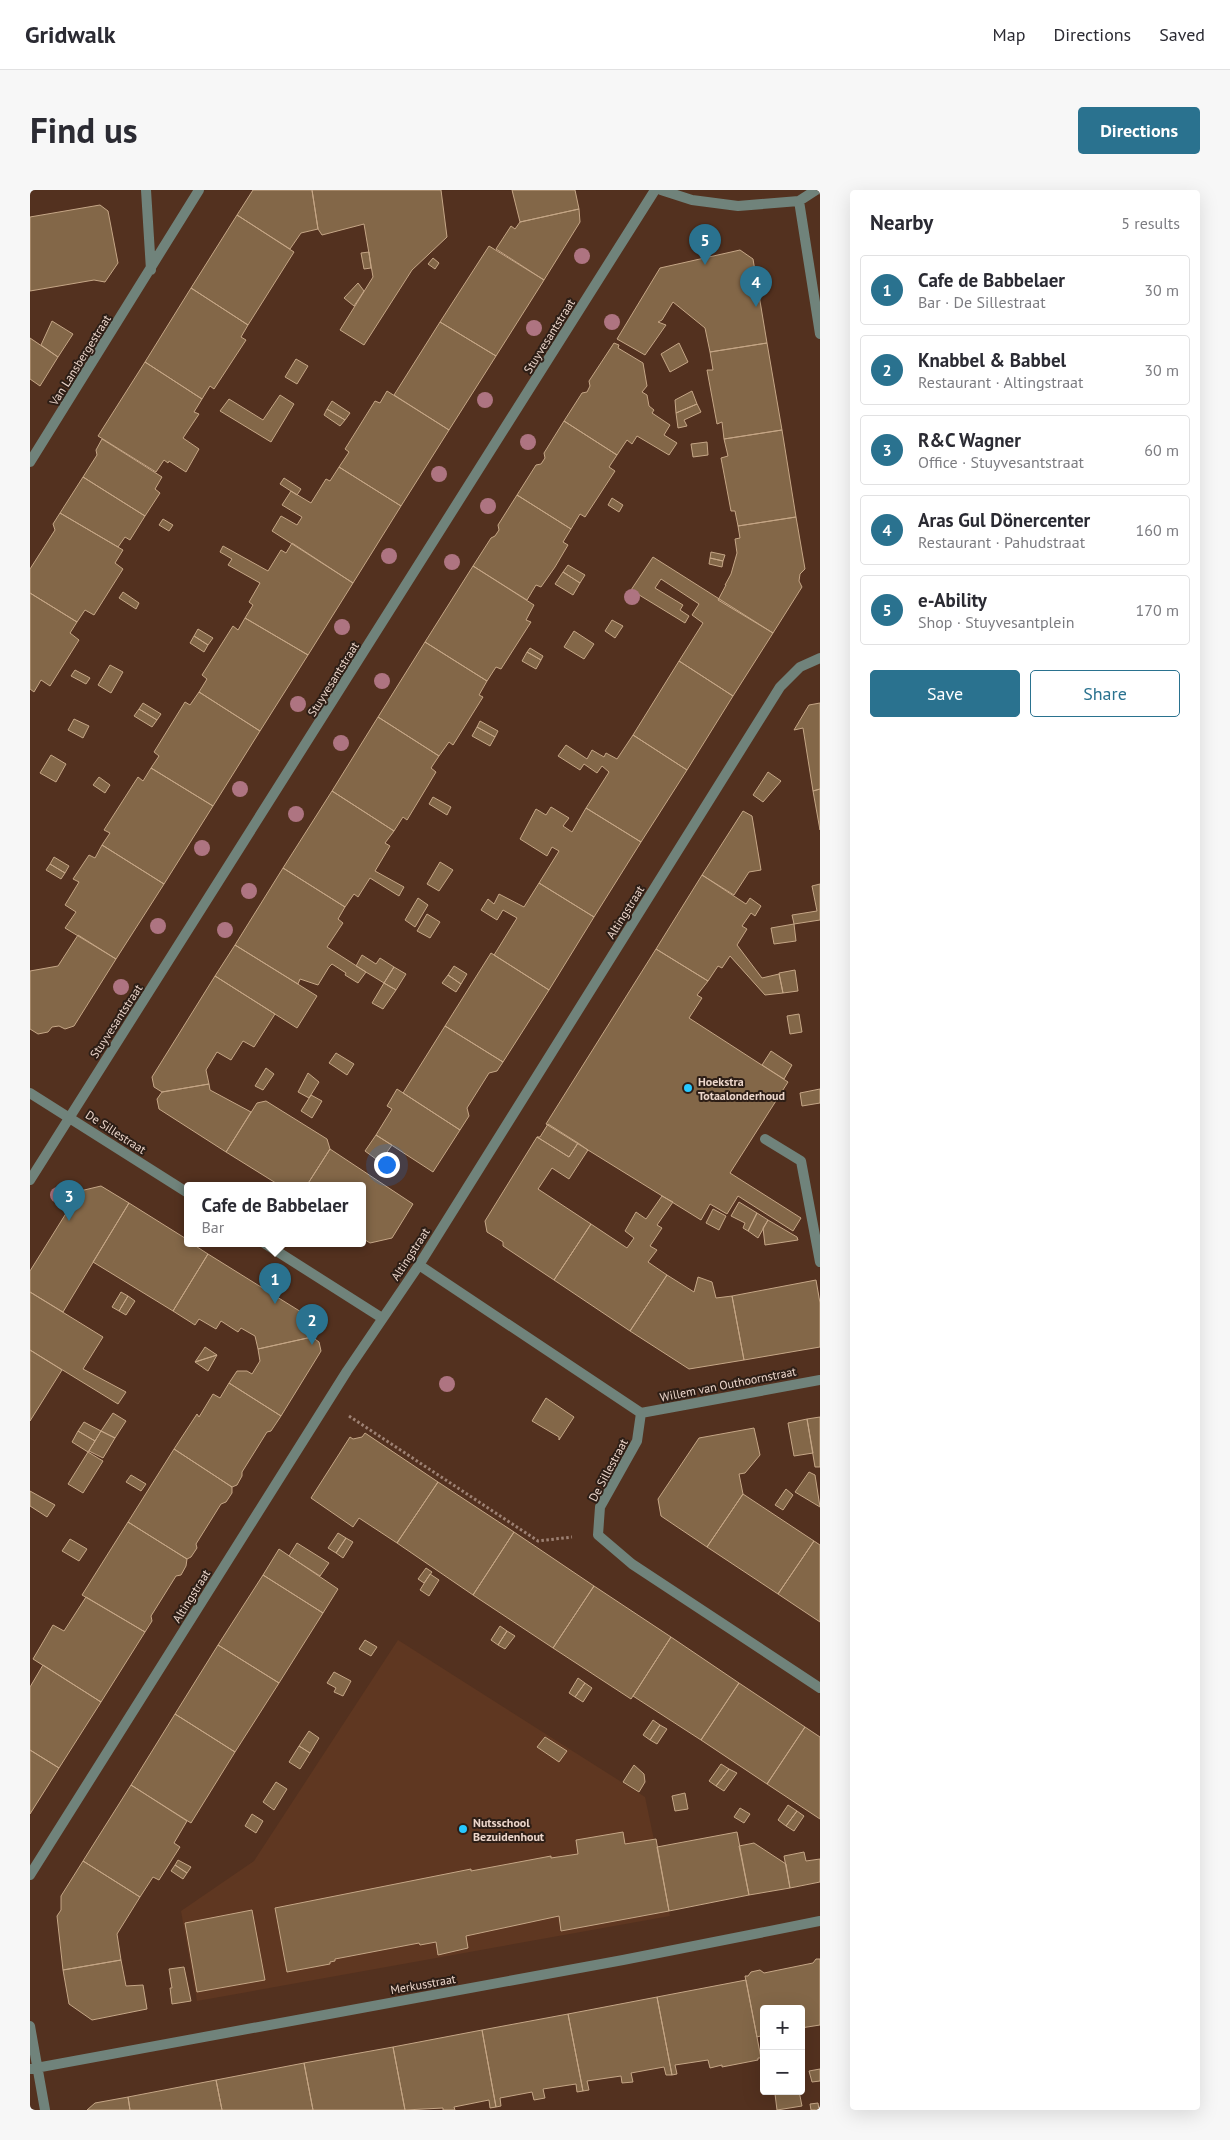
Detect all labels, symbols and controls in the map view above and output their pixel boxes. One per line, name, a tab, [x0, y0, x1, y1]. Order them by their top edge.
text: Gridwalk	[25, 19, 115, 50]
text: Map	[993, 23, 1025, 46]
text: Directions	[1053, 23, 1131, 46]
text: Saved	[1159, 23, 1205, 46]
text: Find us	[30, 107, 138, 153]
button: Directions	[1078, 107, 1200, 154]
text: Nearby	[870, 209, 933, 236]
text: 5 results	[1121, 213, 1180, 233]
pin: 5	[689, 224, 721, 265]
pin: 4	[740, 266, 772, 307]
text: Cafe de Babbelaer	[918, 268, 1065, 292]
text: 1	[882, 280, 892, 300]
text: 30 m	[1144, 280, 1179, 300]
text: Bar · De Sillestraat	[918, 292, 1046, 312]
street label: Stuyvesantstraat	[520, 296, 578, 376]
street label: Van Lansbergestraat	[46, 312, 114, 409]
text: Knabbel & Babbel	[918, 348, 1066, 372]
text: 2	[882, 360, 892, 380]
text: 30 m	[1144, 360, 1179, 380]
text: Restaurant · Altingstraat	[918, 372, 1083, 392]
text: R&C Wagner	[918, 428, 1021, 452]
text: 3	[882, 440, 892, 460]
text: 60 m	[1144, 440, 1179, 460]
text: Office · Stuyvesantstraat	[918, 452, 1084, 472]
text: Aras Gul Dönercenter	[918, 508, 1090, 532]
text: 4	[882, 520, 892, 540]
text: 160 m	[1136, 520, 1179, 540]
text: Restaurant · Pahudstraat	[918, 532, 1085, 552]
text: e-Ability	[918, 588, 987, 612]
text: 5	[882, 600, 892, 620]
text: 170 m	[1136, 600, 1179, 620]
text: Shop · Stuyvesantplein	[918, 612, 1074, 632]
street label: Stuyvesantstraat	[304, 639, 362, 719]
button: Save	[870, 670, 1020, 717]
button: Share	[1030, 670, 1180, 717]
street label: Altingstraat	[603, 883, 647, 941]
street label: Stuyvesantstraat	[87, 981, 145, 1061]
place label: Hoekstra Totaalonderhoud	[698, 1074, 785, 1103]
marker: Hoekstra Totaalonderhoud	[682, 1082, 694, 1094]
street label: De Sillestraat	[83, 1107, 149, 1157]
your location	[374, 1152, 400, 1178]
pin: 3	[53, 1180, 85, 1221]
popup	[184, 1182, 366, 1247]
text: Cafe de Babbelaer	[201, 1193, 349, 1217]
text: Bar	[201, 1217, 224, 1237]
street label: Altingstraat	[387, 1225, 433, 1283]
pin: 1	[259, 1263, 291, 1304]
pin: 2	[296, 1304, 328, 1345]
street label: Willem van Outhoornstraat	[659, 1363, 797, 1405]
street label: De Sillestraat	[585, 1436, 631, 1504]
street label: Altingstraat	[169, 1567, 213, 1625]
place label: Nutsschool Bezuidenhout	[473, 1815, 545, 1844]
marker: Nutsschool Bezuidenhout	[457, 1823, 469, 1835]
street label: Merkusstraat	[389, 1971, 457, 1997]
map controls	[760, 2005, 805, 2095]
button: +	[760, 2005, 805, 2050]
button: −	[760, 2050, 805, 2095]

